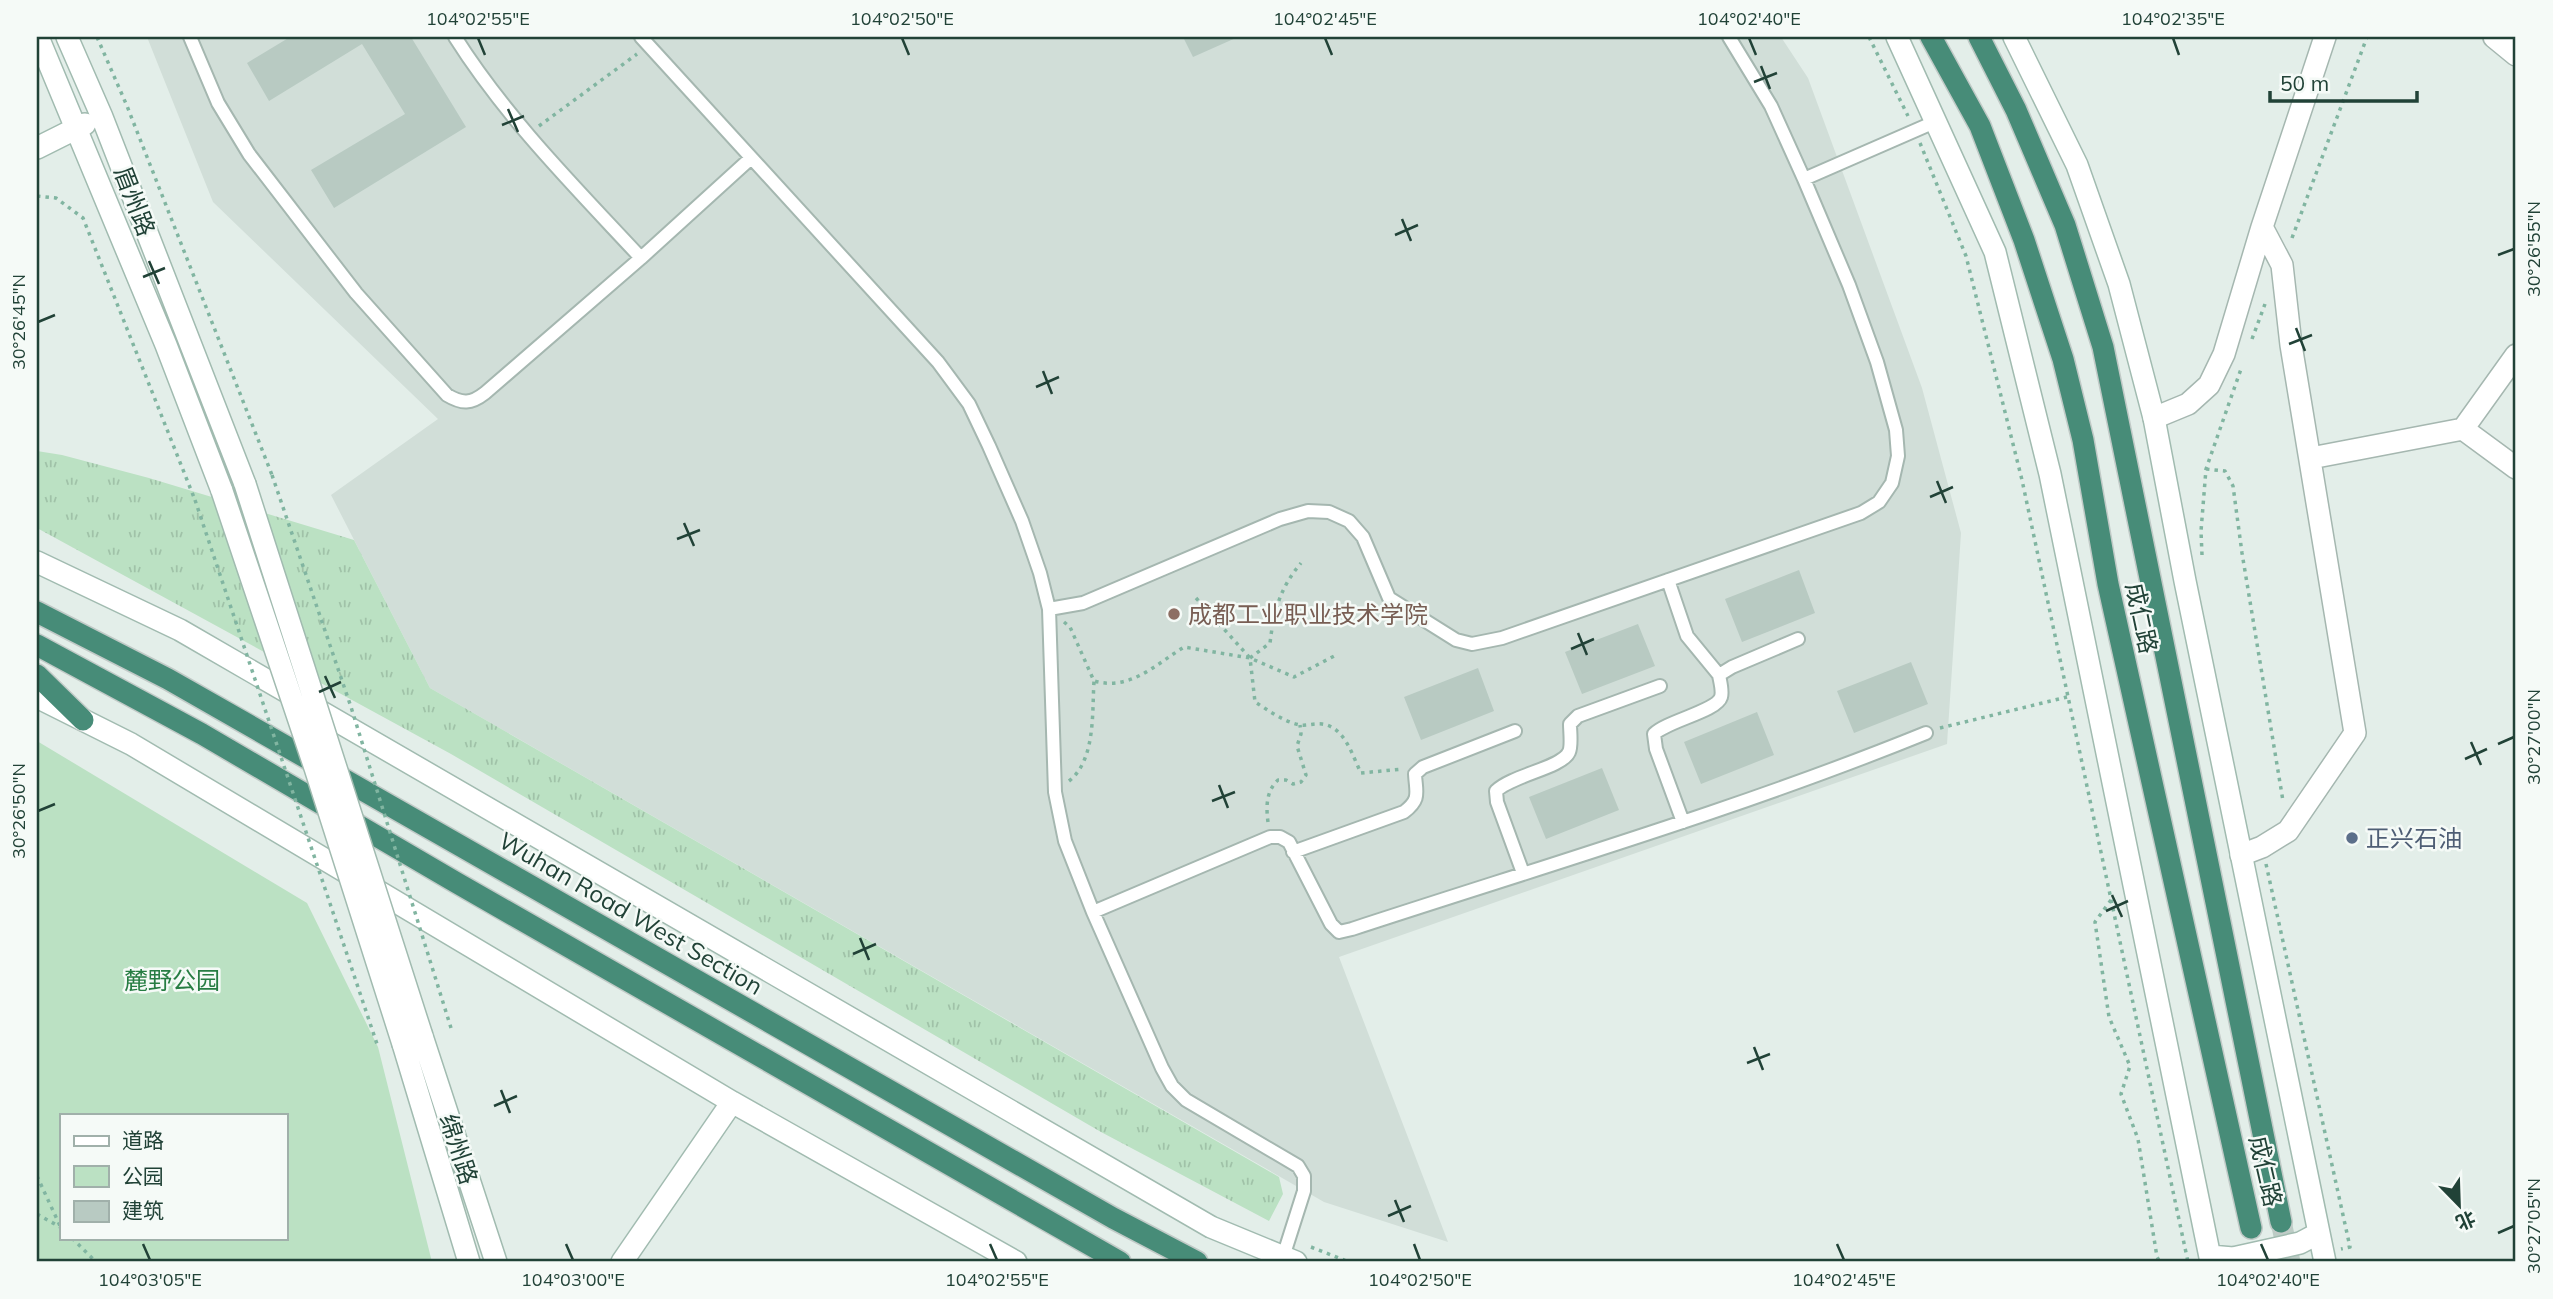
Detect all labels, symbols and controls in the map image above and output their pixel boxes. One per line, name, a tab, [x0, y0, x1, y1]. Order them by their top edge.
text: 104°02'55"E	[426, 7, 530, 30]
text: 104°02'50"E	[850, 7, 954, 30]
text: 104°02'45"E	[1273, 7, 1377, 30]
text: 104°02'40"E	[1697, 7, 1801, 30]
text: 104°02'35"E	[2121, 7, 2225, 30]
scale bar	[2270, 60, 2416, 104]
text: 50 m	[2280, 70, 2329, 96]
street label: 眉州路	[108, 162, 162, 240]
text: 30°26'55"N	[2522, 201, 2545, 297]
text: 30°26'45"N	[7, 274, 30, 370]
street label: 成仁路	[2120, 580, 2164, 656]
place label: 成都工业职业技术学院	[1188, 599, 1428, 629]
marker: 成都工业职业技术学院	[1166, 606, 1182, 622]
text: 30°27'00"N	[2522, 689, 2545, 785]
text: 30°26'50"N	[7, 763, 30, 859]
place label: 正兴石油	[2366, 823, 2462, 853]
street label: Wuhan Road West Section	[494, 825, 768, 1001]
marker: 正兴石油	[2344, 830, 2360, 846]
park label: 麓野公园	[124, 965, 220, 995]
street label: 绵州路	[434, 1110, 484, 1188]
legend	[60, 1114, 287, 1240]
text: 道路	[122, 1127, 164, 1153]
street label: 成仁路	[2243, 1133, 2289, 1209]
text: 公园	[122, 1163, 164, 1189]
north arrow	[2424, 1170, 2494, 1240]
text: 30°27'05"N	[2522, 1178, 2545, 1274]
text: 建筑	[122, 1197, 164, 1223]
text: 北	[2452, 1206, 2479, 1235]
text: 104°03'05"E	[98, 1268, 202, 1291]
text: 104°03'00"E	[521, 1268, 625, 1291]
text: 104°02'55"E	[945, 1268, 1049, 1291]
text: 104°02'50"E	[1368, 1268, 1472, 1291]
text: 104°02'45"E	[1792, 1268, 1896, 1291]
text: 104°02'40"E	[2216, 1268, 2320, 1291]

